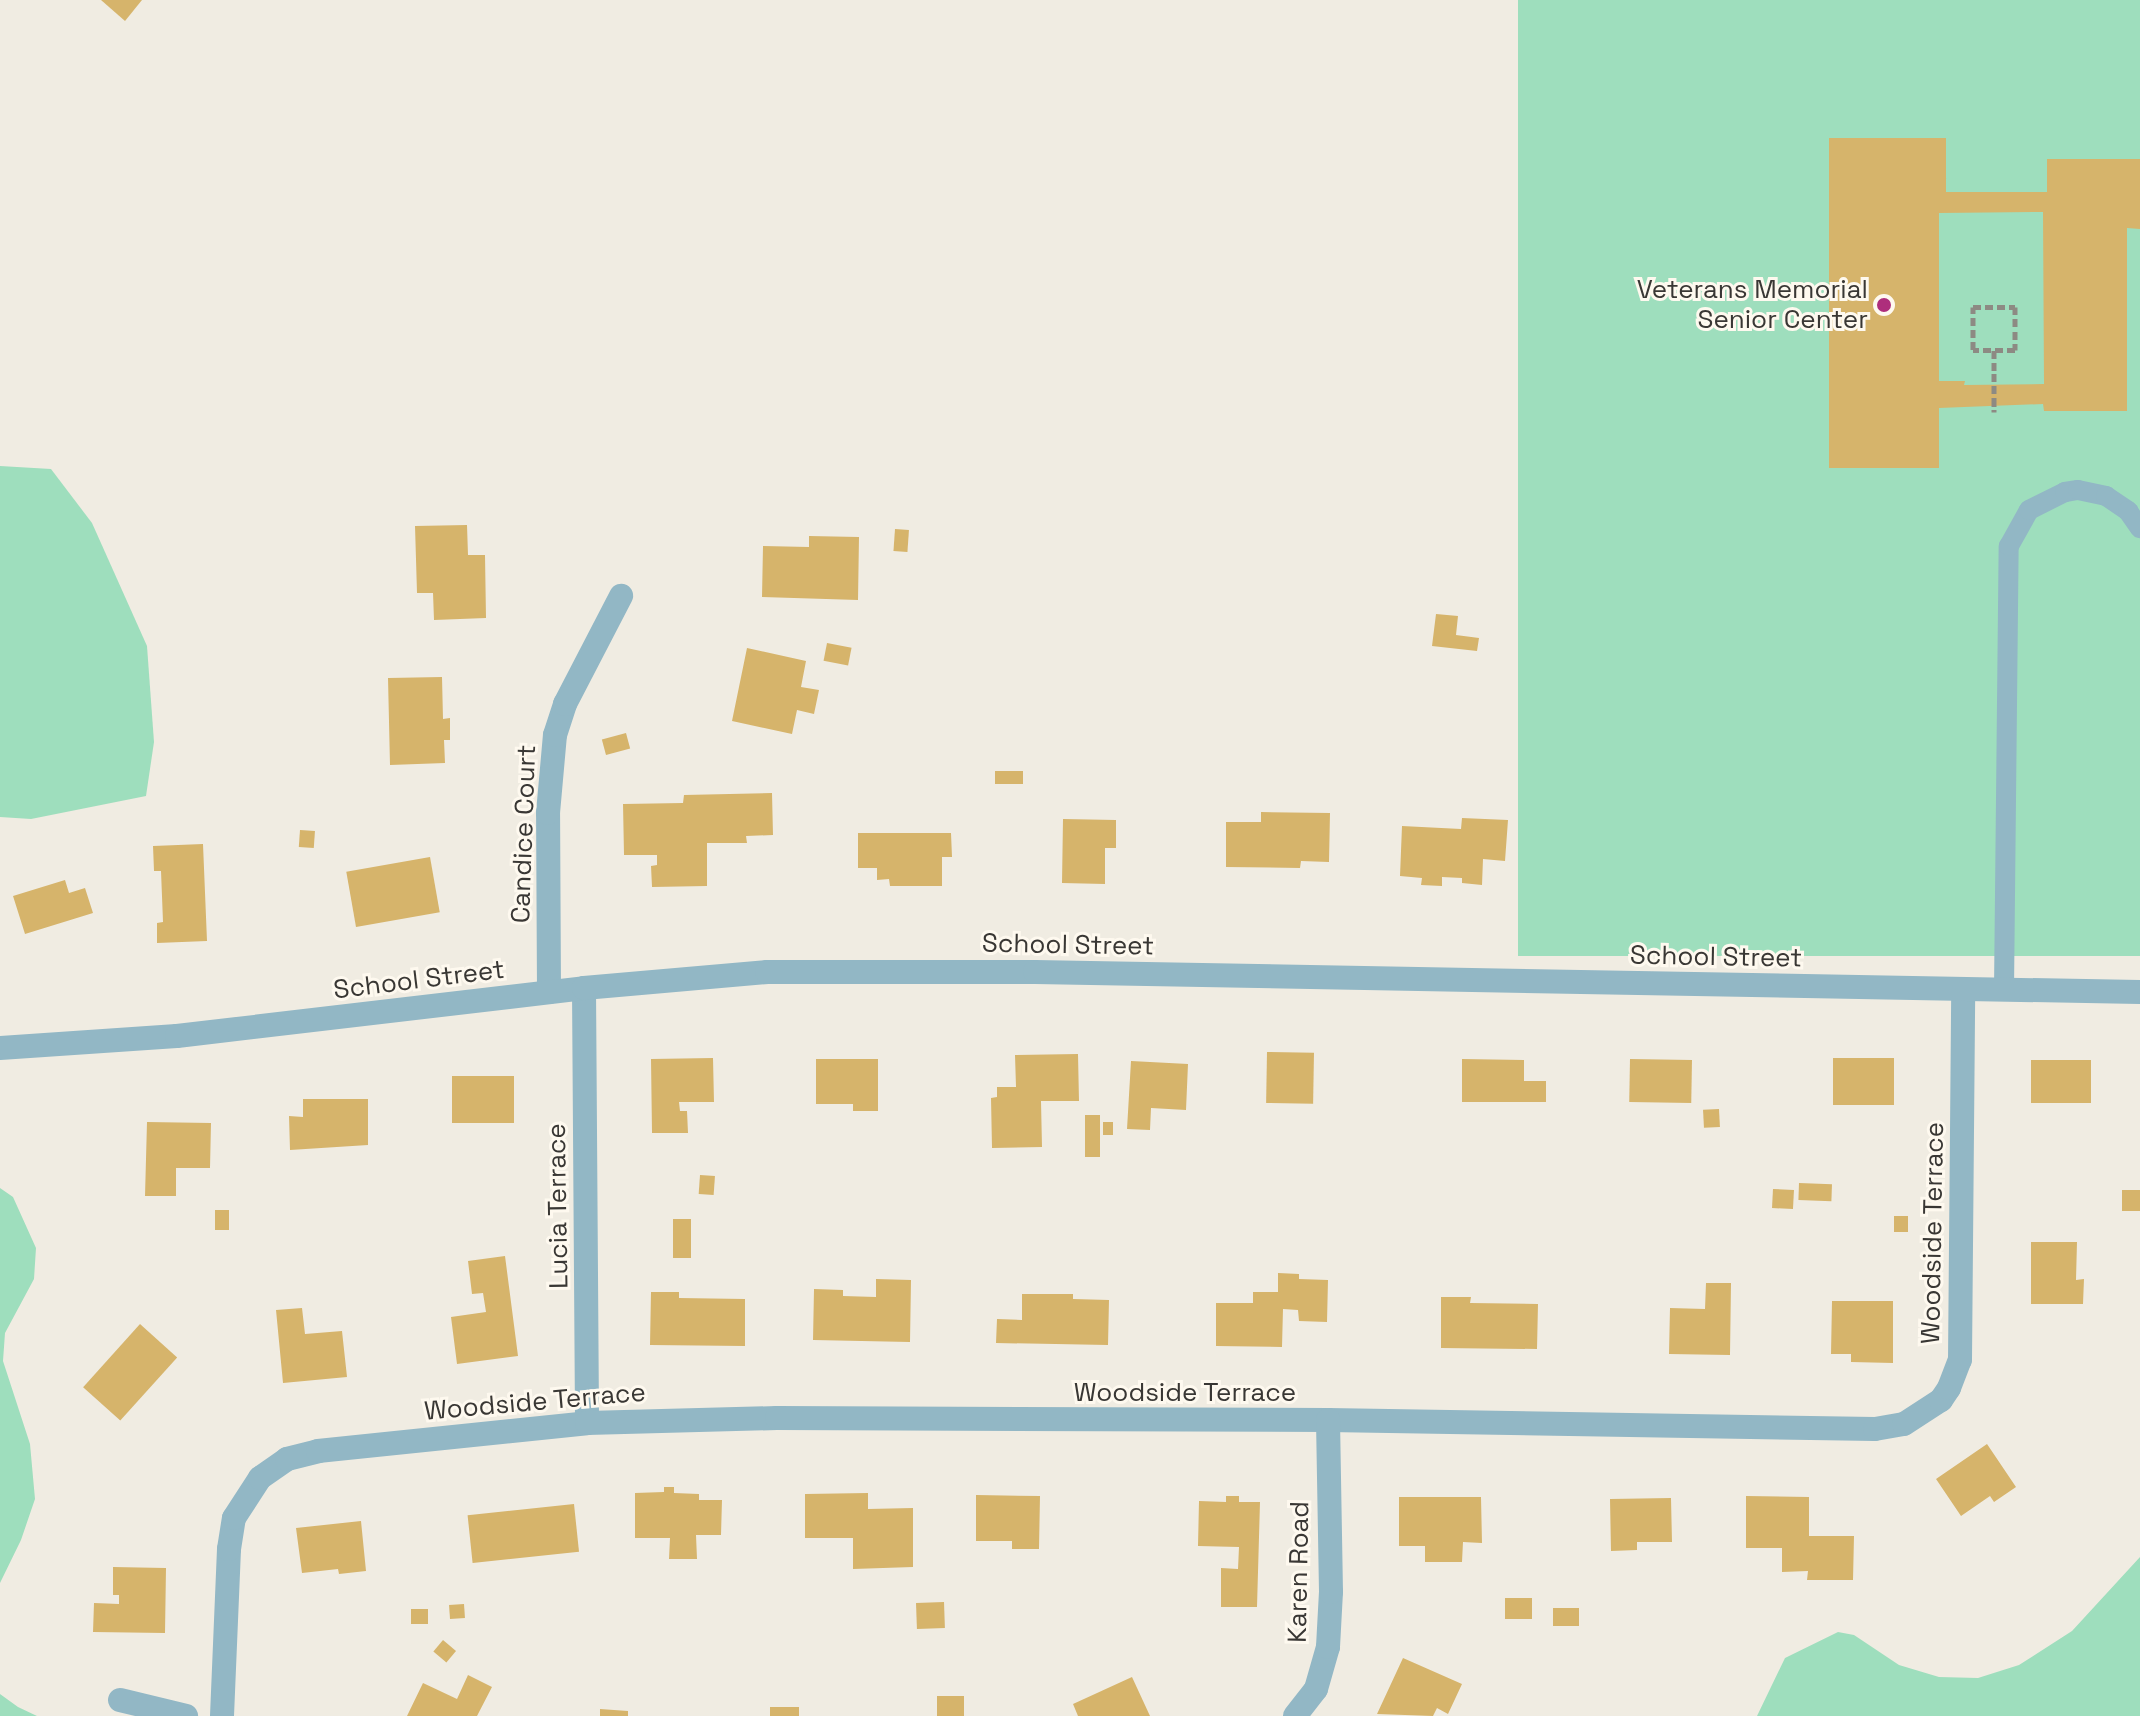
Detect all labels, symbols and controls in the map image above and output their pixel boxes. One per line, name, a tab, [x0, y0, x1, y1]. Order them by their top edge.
place label: Veterans Memorial Senior Center	[1637, 274, 1868, 336]
marker: Veterans Memorial Senior Center	[1875, 296, 1893, 314]
street label: Candice Court	[505, 744, 543, 924]
street label: School Street	[982, 928, 1154, 962]
street label: School Street	[1630, 940, 1802, 974]
street label: School Street	[332, 954, 506, 1006]
street label: Woodside Terrace	[1915, 1121, 1951, 1345]
street label: Lucia Terrace	[541, 1123, 575, 1289]
street label: Woodside Terrace	[423, 1377, 647, 1427]
street label: Woodside Terrace	[1074, 1377, 1296, 1409]
street label: Karen Road	[1282, 1501, 1316, 1643]

